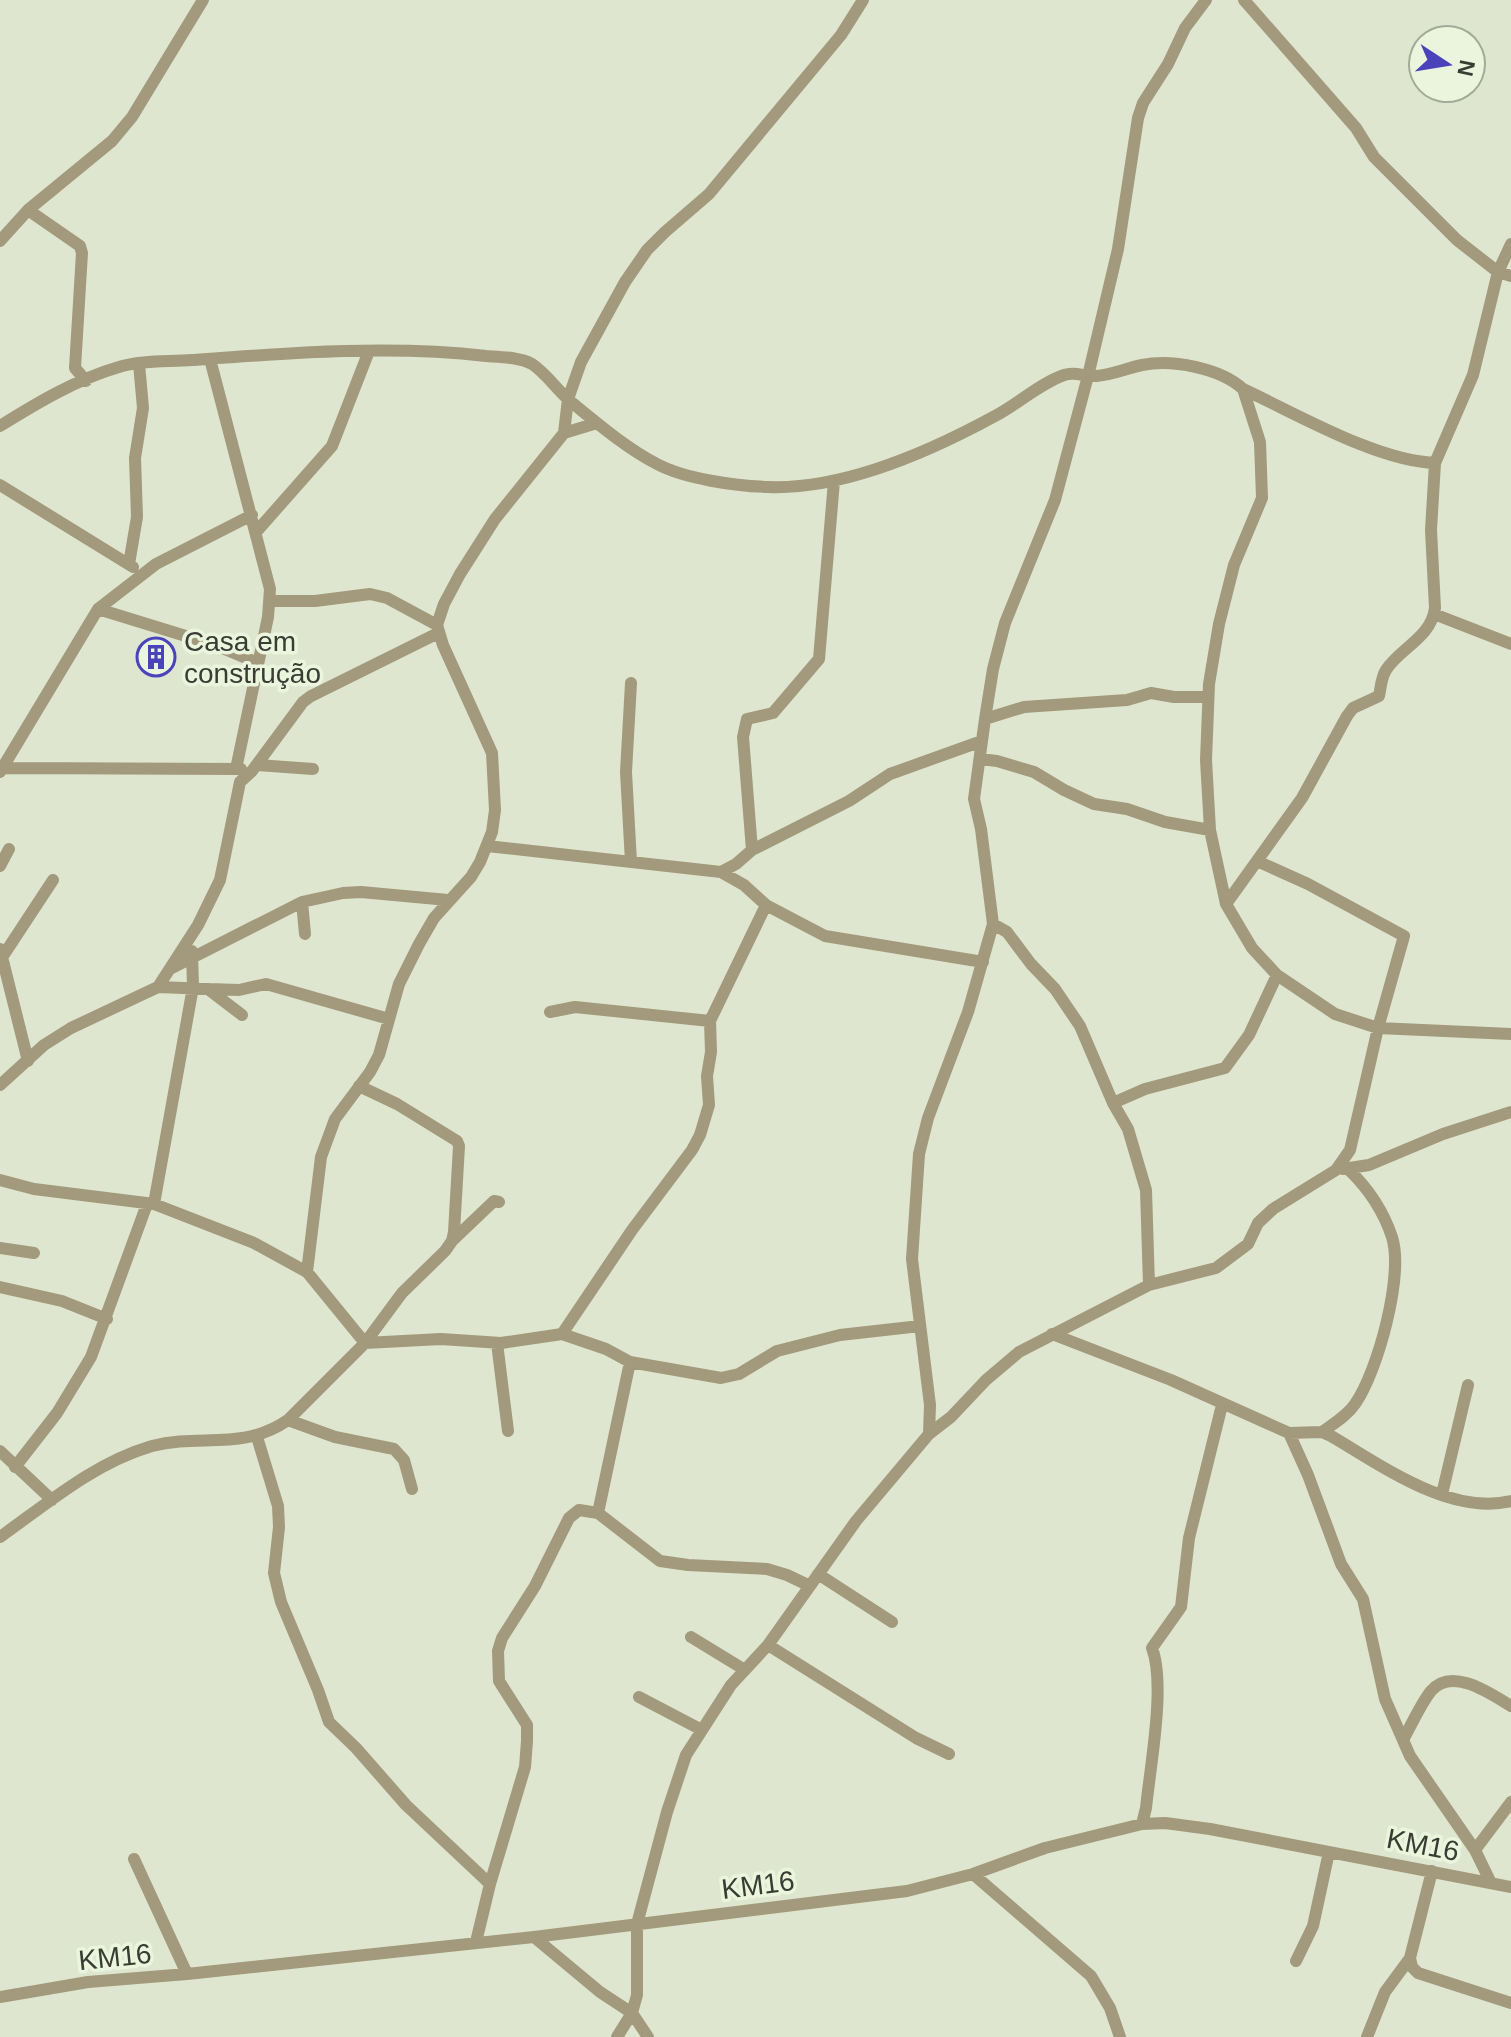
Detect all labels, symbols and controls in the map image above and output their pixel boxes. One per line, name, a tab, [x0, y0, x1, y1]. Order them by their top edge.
north arrow	[1407, 24, 1487, 104]
text: N	[1452, 58, 1480, 78]
place label: Casa em construção	[184, 626, 321, 689]
building icon: Casa em construção	[135, 636, 177, 678]
street label: KM16	[1384, 1823, 1462, 1867]
street label: KM16	[720, 1865, 796, 1905]
street label: KM16	[77, 1938, 153, 1976]

